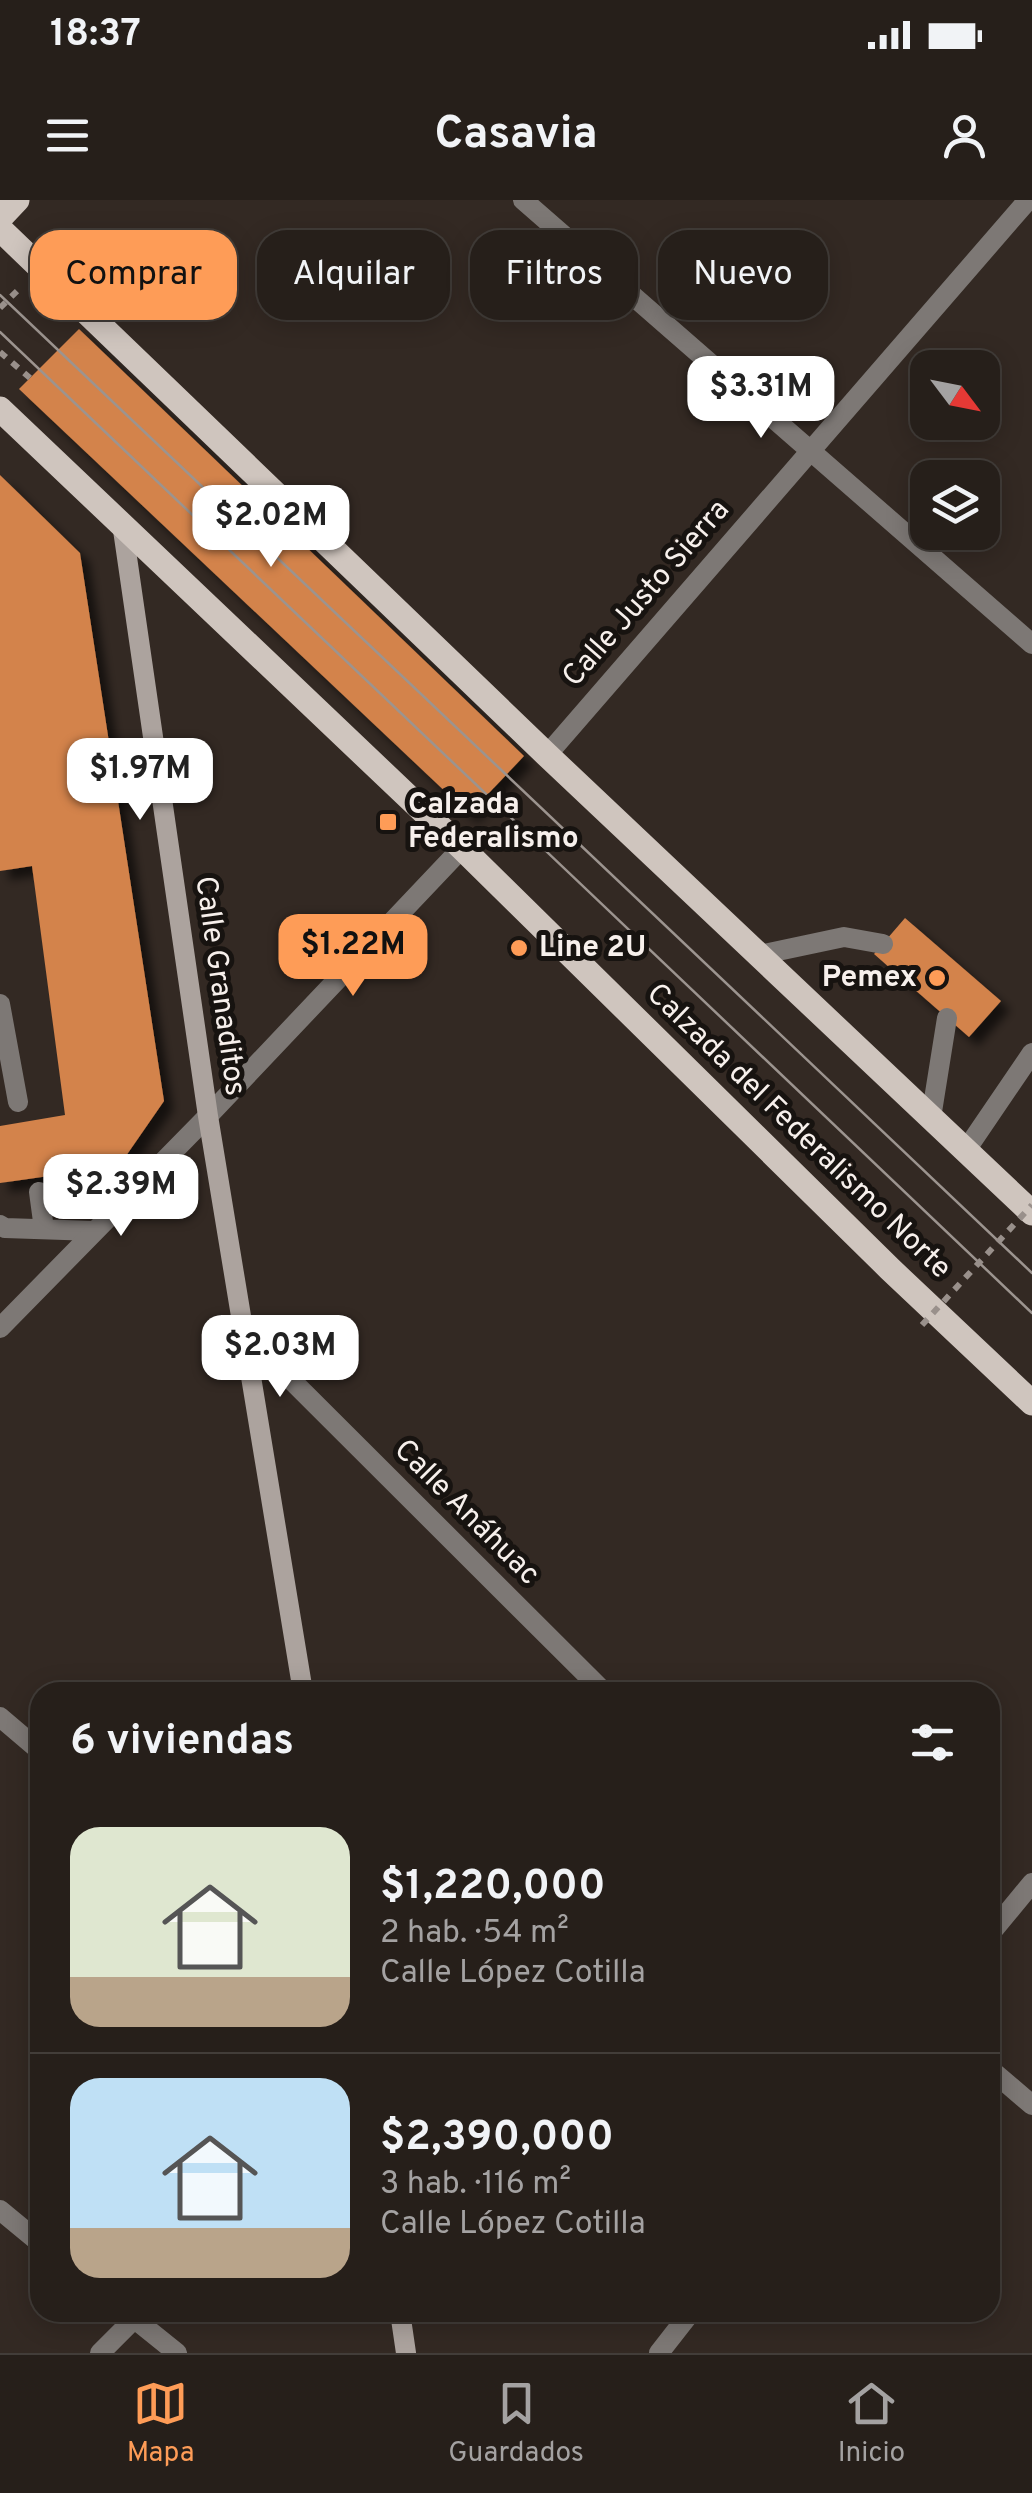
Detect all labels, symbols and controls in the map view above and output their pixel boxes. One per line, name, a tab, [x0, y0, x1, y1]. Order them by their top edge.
text: 18:37	[50, 11, 141, 60]
text: Casavia	[434, 107, 598, 164]
icon: menu	[40, 108, 95, 163]
icon: person	[937, 108, 992, 163]
chip: Comprar	[30, 230, 237, 320]
chip: Alquilar	[257, 230, 450, 320]
chip: Filtros	[470, 230, 638, 320]
chip: Nuevo	[658, 230, 828, 320]
north arrow	[910, 350, 1000, 440]
map controls	[910, 350, 1000, 550]
pin: $3.31M	[680, 356, 842, 441]
text: $3.31M	[709, 368, 813, 408]
button: layers	[910, 460, 1000, 550]
pin: $2.02M	[190, 485, 352, 570]
street label: Calle Justo Sierra	[555, 493, 739, 695]
text: $2.02M	[214, 497, 328, 537]
pin: $1.97M	[59, 738, 221, 823]
text: $1.97M	[89, 750, 191, 790]
place label: Calzada Federalismo	[408, 787, 579, 858]
marker: Calzada Federalismo	[377, 811, 399, 833]
street label: Calle Granaditos	[185, 874, 253, 1098]
pin: $1.22M	[272, 914, 434, 999]
text: $1.22M	[300, 926, 406, 966]
place label: Line 2U	[539, 930, 646, 967]
marker: Line 2U	[508, 937, 530, 959]
place label: Pemex	[822, 960, 917, 997]
marker: Pemex	[926, 967, 948, 989]
street label: Calzada del Federalismo Norte	[638, 976, 958, 1288]
pin: $2.39M	[40, 1154, 202, 1239]
text: $2.39M	[65, 1166, 177, 1206]
pin: $2.03M	[199, 1315, 361, 1400]
text: $2.03M	[224, 1327, 336, 1367]
street label: Calle Anáhuac	[385, 1432, 547, 1594]
icon: filters	[905, 1715, 960, 1770]
text: 6 viviendas	[70, 1716, 294, 1769]
text: $1,220,000	[380, 1861, 606, 1914]
icon: home	[150, 1867, 270, 1987]
text: 2 hab. · 54 m²	[380, 1914, 569, 1954]
text: Calle López Cotilla	[380, 1954, 646, 1994]
text: $2,390,000	[380, 2112, 614, 2165]
icon: home	[150, 2118, 270, 2238]
text: 3 hab. · 116 m²	[380, 2165, 571, 2205]
text: Calle López Cotilla	[380, 2205, 646, 2245]
tab: Mapa	[127, 2376, 195, 2472]
tab: Guardados	[448, 2376, 584, 2472]
tab: Inicio	[838, 2376, 905, 2472]

